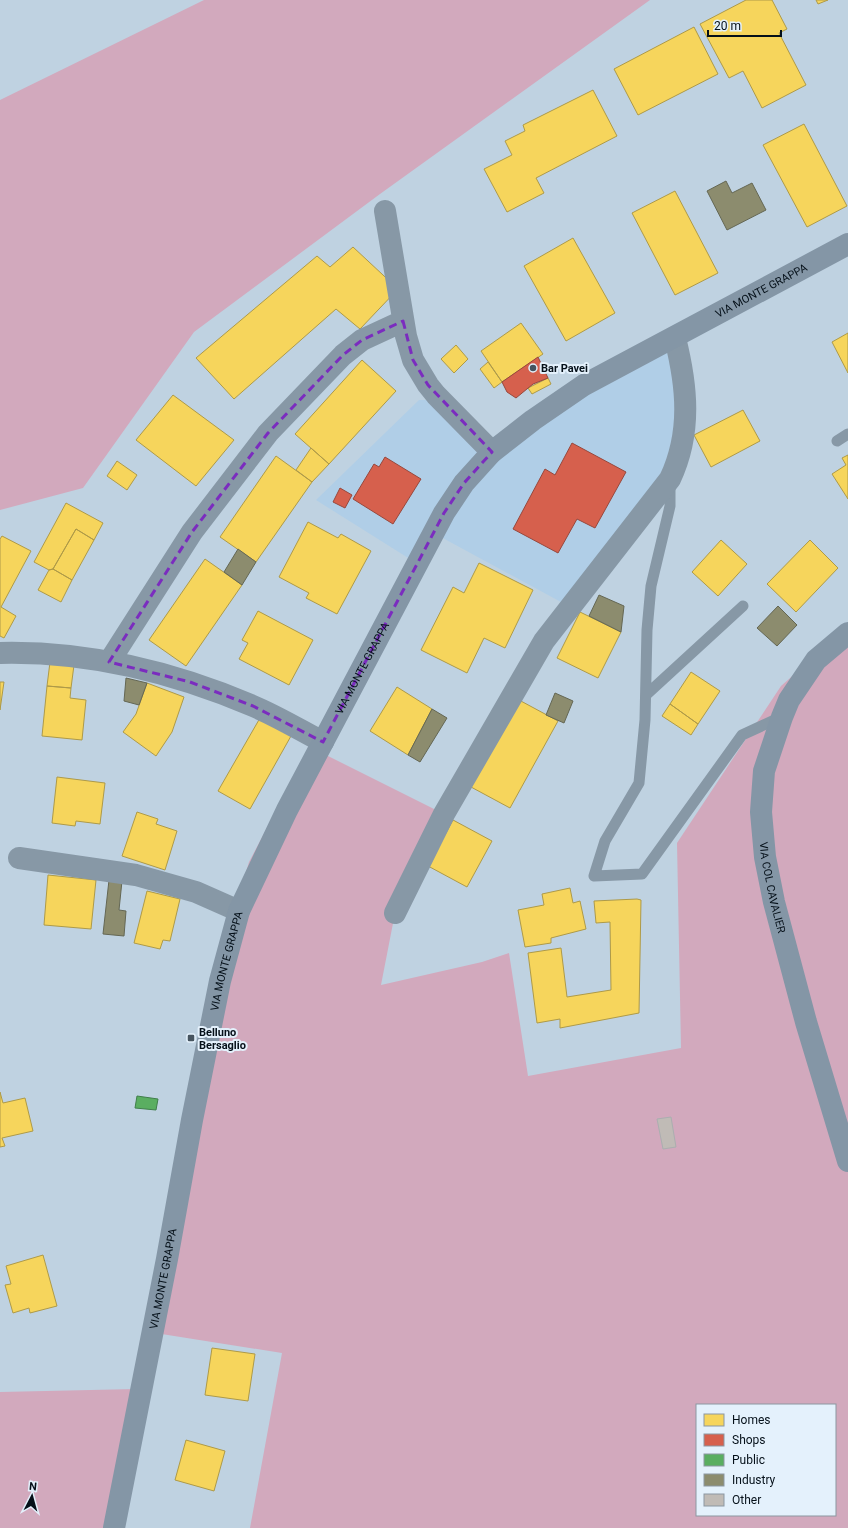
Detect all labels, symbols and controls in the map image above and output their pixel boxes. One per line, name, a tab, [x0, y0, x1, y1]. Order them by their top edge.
scale bar	[708, 12, 781, 38]
text: 20 m	[714, 19, 741, 33]
street label: VIA MONTE GRAPPA	[713, 261, 810, 321]
place label: Bar Pavei	[541, 362, 588, 375]
marker: Bar Pavei	[528, 363, 538, 373]
street label: VIA MONTE GRAPPA	[333, 619, 392, 717]
street label: VIA COL CAVALIER	[757, 841, 788, 935]
street label: VIA MONTE GRAPPA	[208, 909, 246, 1012]
place label: Belluno Bersaglio	[199, 1026, 246, 1052]
marker: Belluno Bersaglio	[186, 1033, 196, 1043]
street label: VIA MONTE GRAPPA	[147, 1227, 180, 1330]
legend	[696, 1404, 836, 1516]
text: Homes	[732, 1413, 770, 1427]
text: Shops	[732, 1433, 766, 1447]
text: Public	[732, 1453, 765, 1467]
text: Industry	[732, 1473, 776, 1487]
north arrow	[12, 1476, 52, 1516]
text: N	[28, 1480, 38, 1493]
text: Other	[732, 1493, 761, 1507]

